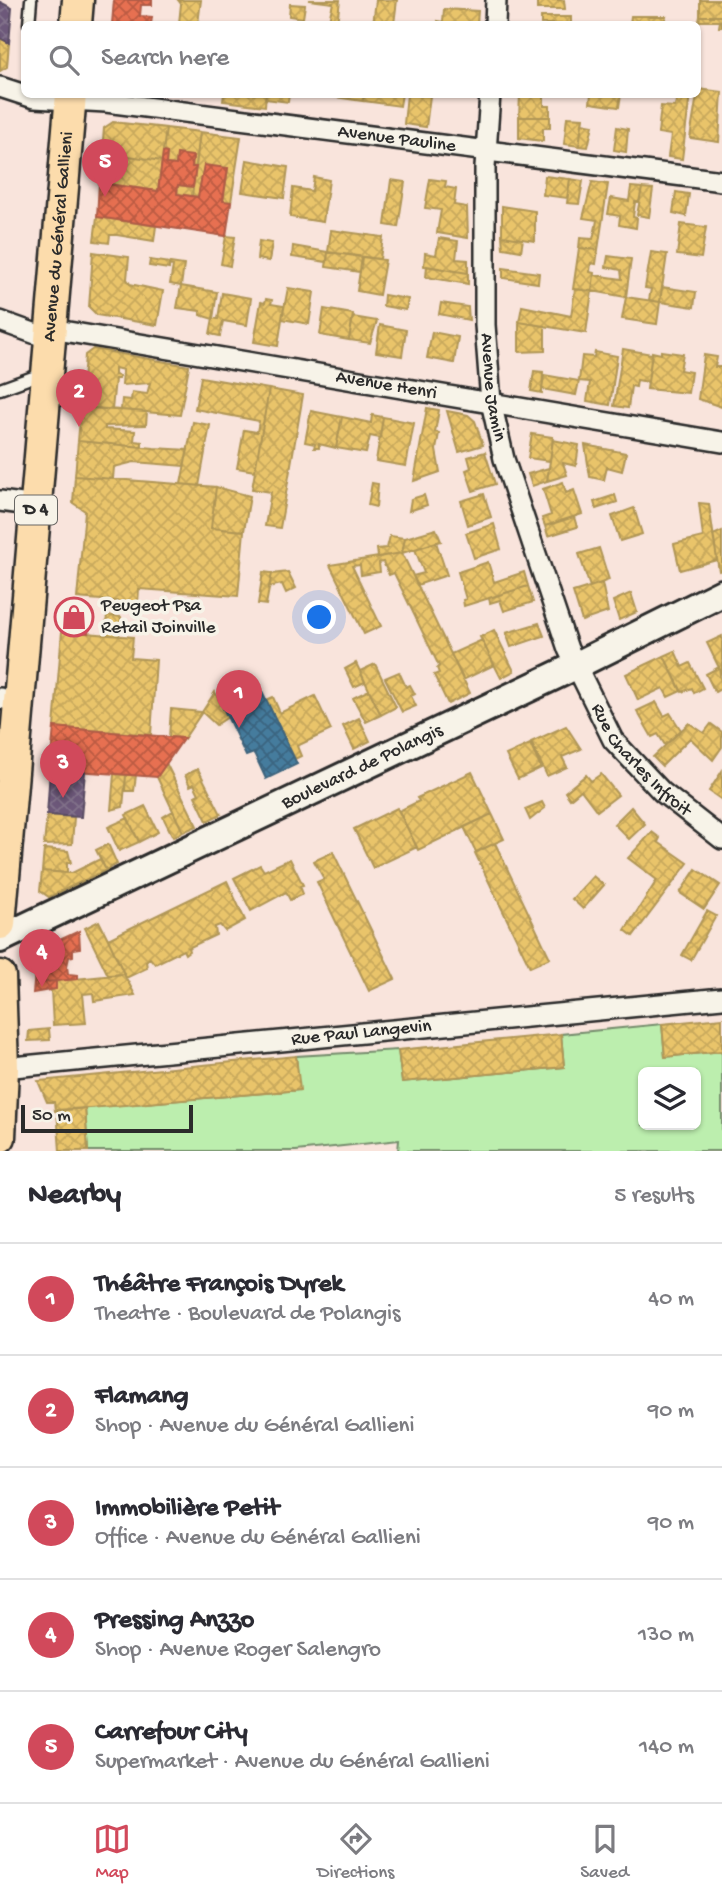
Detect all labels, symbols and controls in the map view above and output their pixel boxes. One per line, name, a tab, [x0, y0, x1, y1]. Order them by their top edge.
search box	[21, 21, 701, 98]
icon: search	[45, 41, 83, 79]
text: Search here	[101, 44, 229, 75]
street label: Avenue Pauline	[336, 120, 457, 158]
street label: Avenue du Général Gallieni	[38, 130, 79, 343]
pin: 5	[82, 139, 128, 197]
street label: Avenue Jamin	[474, 332, 511, 444]
street label: Avenue Henri	[334, 366, 439, 405]
pin: 2	[56, 369, 102, 427]
road number: D 4	[15, 496, 57, 524]
place label: Peugeot Psa Retail Joinville	[100, 595, 216, 640]
shop icon: Peugeot Psa Retail Joinville	[53, 596, 95, 638]
your location	[302, 600, 336, 634]
pin: 1	[216, 670, 262, 728]
street label: Rue Charles Infroit	[585, 700, 698, 823]
street label: Boulevard de Polangis	[277, 719, 447, 816]
pin: 3	[40, 740, 86, 798]
pin: 4	[19, 929, 65, 987]
street label: Rue Paul Langevin	[290, 1015, 432, 1051]
map controls	[638, 1067, 701, 1130]
button: layers	[638, 1067, 701, 1130]
scale bar	[21, 1102, 192, 1134]
text: 50 m	[32, 1105, 71, 1128]
text: Nearby	[28, 1179, 121, 1214]
text: 5 results	[614, 1183, 694, 1210]
text: Théâtre François Dyrek	[95, 1270, 343, 1301]
text: 1	[46, 1286, 56, 1313]
text: 40 m	[648, 1286, 694, 1313]
text: Theatre · Boulevard de Polangis	[95, 1301, 400, 1328]
text: Flamang	[95, 1382, 189, 1413]
text: 2	[45, 1398, 57, 1425]
text: 90 m	[648, 1398, 694, 1425]
text: Shop · Avenue du Général Gallieni	[95, 1413, 415, 1440]
text: Immobilière Petit	[95, 1494, 279, 1525]
text: 3	[45, 1510, 57, 1537]
text: 90 m	[648, 1510, 694, 1537]
text: Office · Avenue du Général Gallieni	[95, 1525, 421, 1552]
text: Pressing Anzzo	[95, 1606, 254, 1637]
text: 4	[46, 1622, 56, 1649]
text: 130 m	[638, 1622, 694, 1649]
text: Shop · Avenue Roger Salengro	[95, 1637, 381, 1664]
text: Carrefour City	[95, 1718, 248, 1749]
text: 5	[45, 1734, 57, 1761]
text: 140 m	[639, 1734, 694, 1761]
text: Supermarket · Avenue du Général Gallieni	[95, 1749, 490, 1776]
tab: Map	[93, 1820, 131, 1885]
tab: Directions	[317, 1820, 394, 1885]
tab: Saved	[580, 1820, 629, 1885]

